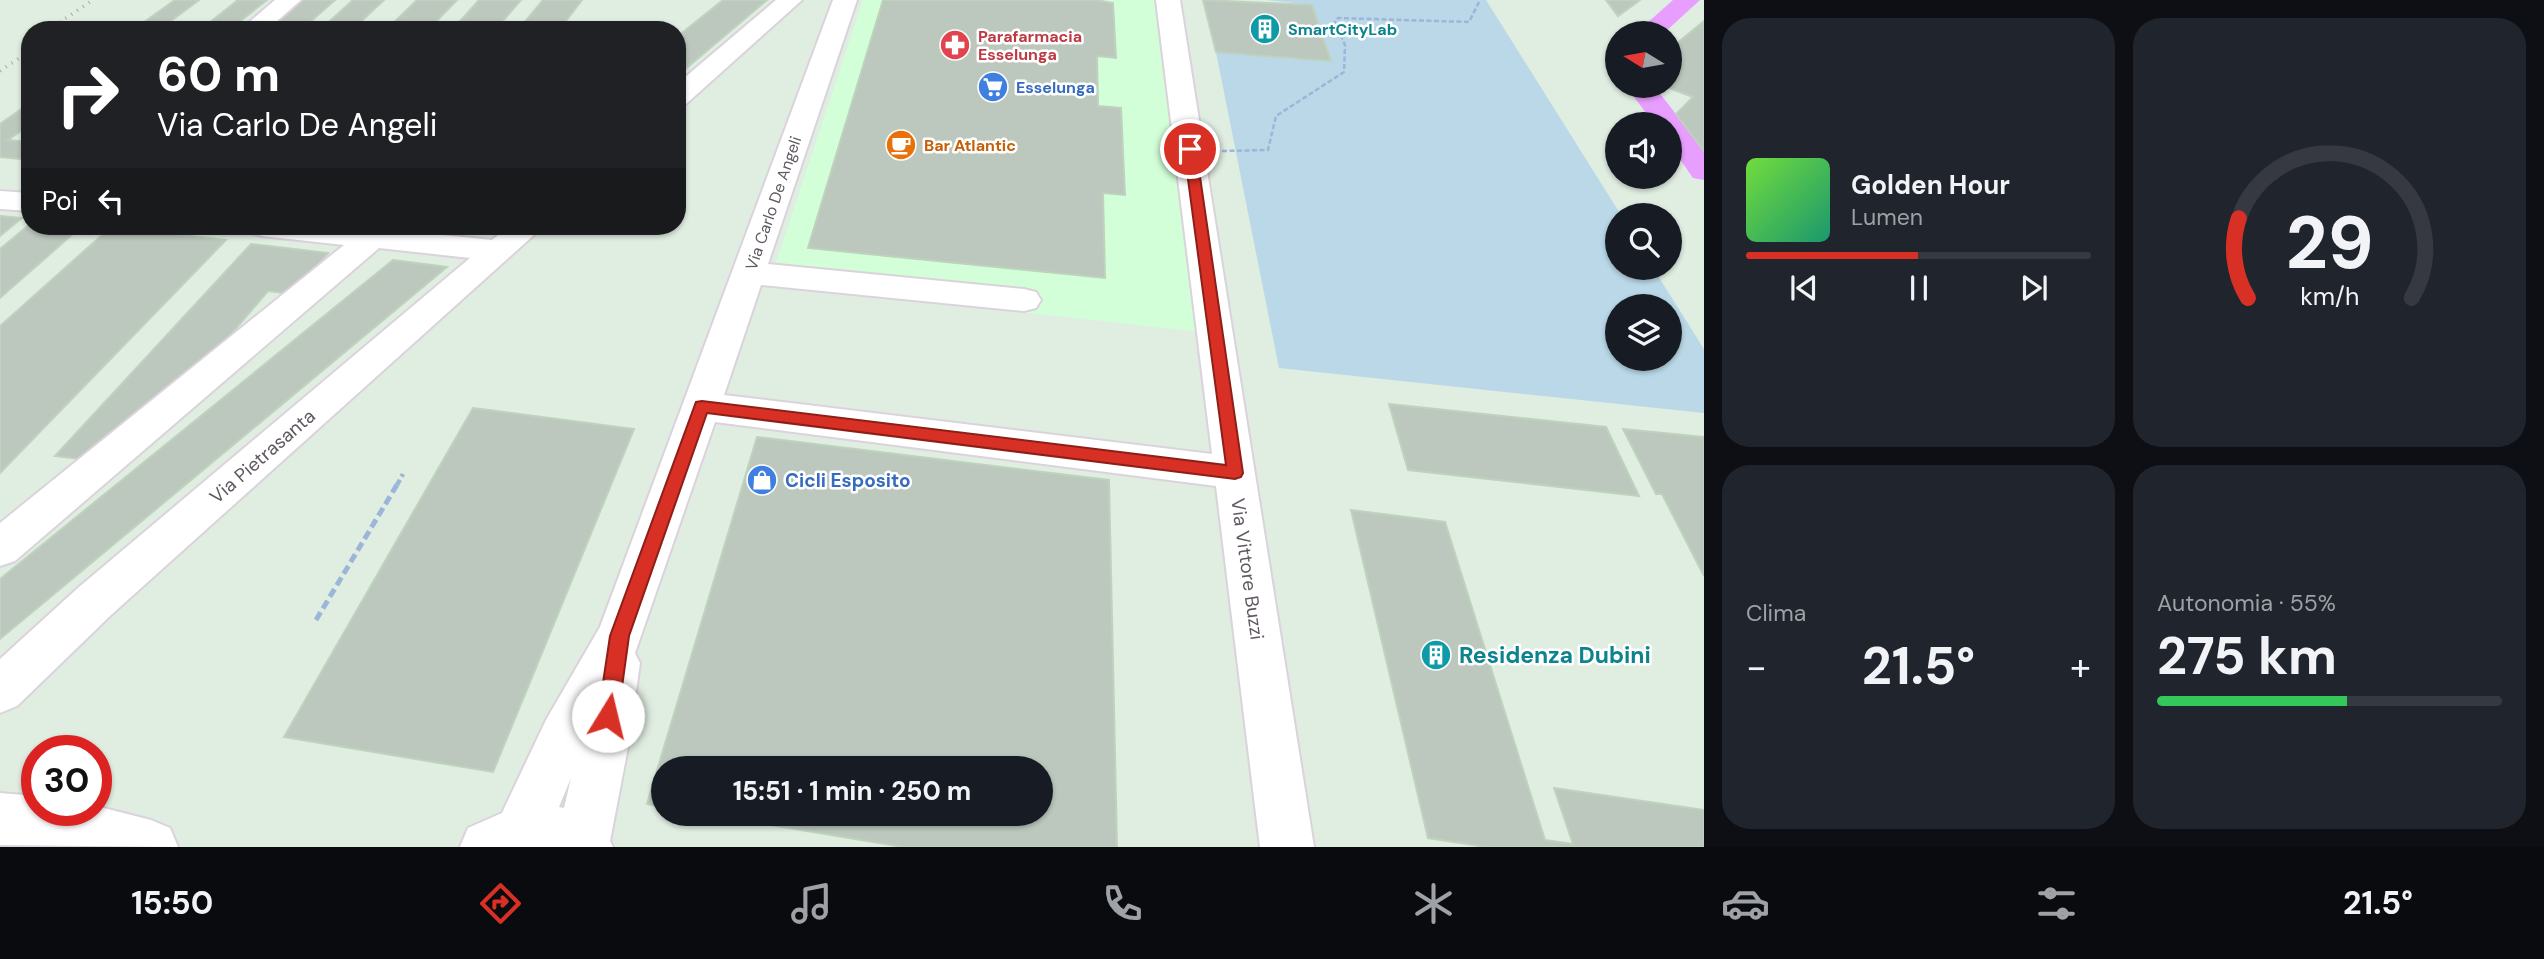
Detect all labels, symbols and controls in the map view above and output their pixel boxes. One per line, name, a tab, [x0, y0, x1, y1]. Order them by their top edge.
building icon: SmartCityLab	[1248, 12, 1282, 46]
place label: SmartCityLab	[1288, 19, 1397, 40]
north arrow	[1605, 21, 1682, 98]
map controls	[1605, 21, 1682, 371]
place label: Parafarmacia Esselunga	[978, 26, 1082, 65]
pharmacy icon: Parafarmacia Esselunga	[938, 28, 972, 62]
text: 60 m	[157, 42, 280, 106]
icon: right	[42, 49, 133, 140]
supermarket icon: Esselunga	[976, 70, 1010, 104]
place label: Esselunga	[1016, 77, 1095, 98]
text: Via Carlo De Angeli	[157, 104, 437, 146]
button: sound	[1605, 112, 1682, 189]
pin	[1160, 119, 1220, 179]
cafe icon: Bar Atlantic	[884, 128, 918, 162]
icon: arrive	[1171, 130, 1209, 168]
street label: Via Carlo De Angeli	[741, 133, 806, 273]
place label: Bar Atlantic	[924, 135, 1016, 156]
text: Golden Hour	[1851, 168, 2010, 202]
icon: left	[92, 182, 130, 220]
text: Poi	[42, 184, 78, 218]
text: 29	[2286, 197, 2373, 292]
text: Lumen	[1851, 202, 1923, 232]
button: search	[1605, 203, 1682, 280]
icon: previous	[1785, 269, 1823, 307]
icon: pause	[1900, 269, 1938, 307]
icon: next	[2015, 269, 2053, 307]
text: km/h	[2300, 280, 2359, 313]
button: layers	[1605, 294, 1682, 371]
street label: Via Pietrasanta	[204, 404, 320, 509]
shop icon: Cicli Esposito	[745, 463, 779, 497]
place label: Cicli Esposito	[785, 468, 911, 493]
street label: Via Vittore Buzzi	[1225, 497, 1270, 641]
text: Autonomia · 55%	[2157, 588, 2336, 618]
text: Clima	[1746, 598, 1806, 628]
text: 275 km	[2157, 622, 2337, 690]
text: 21.5°	[1862, 632, 1975, 700]
building icon: Residenza Dubini	[1419, 638, 1453, 672]
place label: Residenza Dubini	[1459, 640, 1651, 670]
text: −	[1746, 642, 1767, 692]
text: +	[2070, 642, 2091, 692]
position arrow	[571, 679, 645, 753]
speed limit sign: 30	[21, 735, 112, 826]
text: 15:51 · 1 min · 250 m	[733, 774, 971, 808]
icon: directions	[476, 879, 525, 928]
icon: music	[787, 879, 836, 928]
icon: phone	[1098, 879, 1147, 928]
icon: climate	[1409, 879, 1458, 928]
icon: car	[1721, 879, 1770, 928]
icon: filters	[2032, 879, 2081, 928]
text: 15:50	[131, 882, 213, 924]
text: 21.5°	[2343, 882, 2413, 924]

